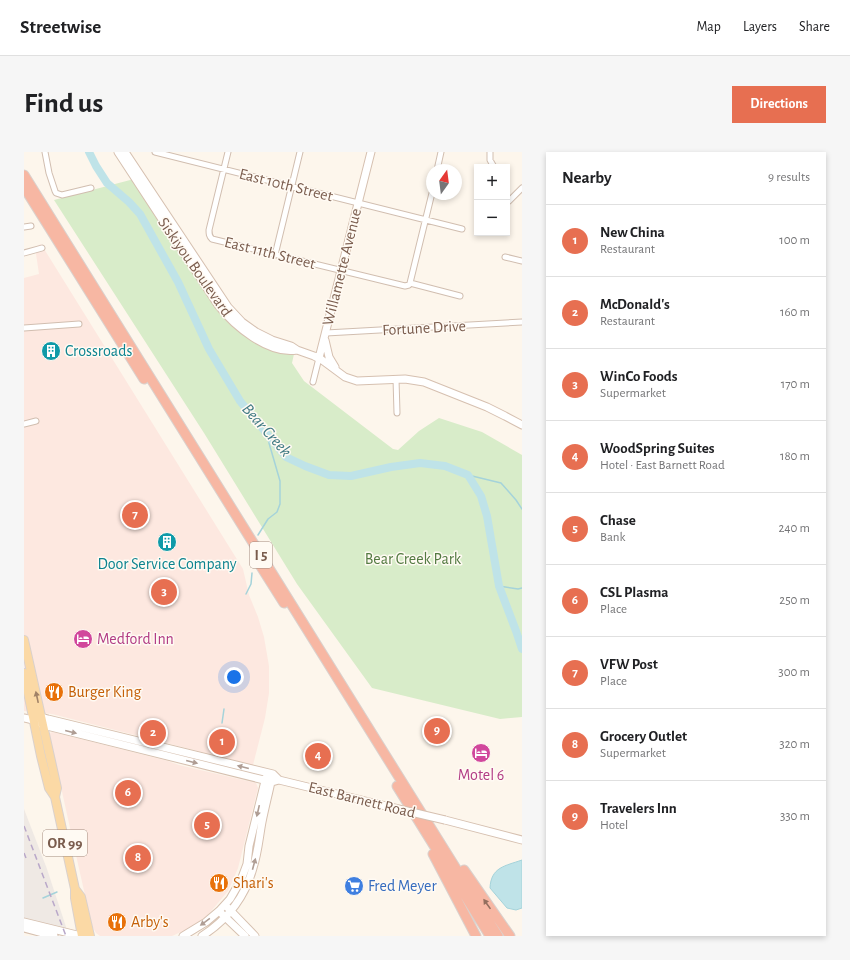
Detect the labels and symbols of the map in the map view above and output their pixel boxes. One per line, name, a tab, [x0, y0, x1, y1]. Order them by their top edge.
north arrow	[426, 164, 462, 200]
street label: East 10th Street	[237, 166, 335, 204]
street label: Willamette Avenue	[320, 207, 364, 327]
street label: Siskiyou Boulevard	[154, 215, 235, 320]
street label: East 11th Street	[223, 234, 317, 272]
street label: Fortune Drive	[382, 318, 466, 338]
building icon: Crossroads	[40, 340, 62, 362]
place label: Crossroads	[65, 343, 133, 359]
water label: Bear Creek	[239, 400, 295, 460]
pin: 7	[122, 500, 148, 530]
building icon: Door Service Company	[156, 531, 178, 553]
road number: I 5	[250, 542, 272, 568]
park label: Bear Creek Park	[365, 551, 462, 567]
place label: Door Service Company	[97, 556, 237, 573]
pin: 3	[151, 577, 177, 607]
hotel icon: Medford Inn	[72, 628, 94, 650]
place label: Medford Inn	[97, 631, 174, 647]
your location	[224, 667, 244, 687]
restaurant icon: Burger King	[43, 681, 65, 703]
place label: Burger King	[68, 684, 142, 700]
one-way arrow	[33, 691, 39, 703]
pin: 9	[424, 716, 450, 746]
pin: 2	[140, 718, 166, 748]
pin: 1	[209, 727, 235, 757]
one-way arrow	[64, 729, 77, 735]
pin: 4	[305, 741, 331, 771]
hotel icon: Motel 6	[470, 742, 492, 764]
one-way arrow	[186, 759, 198, 765]
one-way arrow	[237, 764, 249, 770]
place label: Motel 6	[458, 767, 504, 783]
pin: 6	[115, 778, 141, 808]
street label: East Barnett Road	[307, 779, 417, 821]
one-way arrow	[254, 804, 260, 817]
pin: 5	[194, 810, 220, 840]
road number: OR 99	[43, 830, 87, 856]
pin: 8	[125, 843, 151, 873]
one-way arrow	[251, 858, 257, 870]
restaurant icon: Shari's	[208, 872, 230, 894]
place label: Shari's	[233, 875, 274, 891]
supermarket icon: Fred Meyer	[343, 875, 365, 897]
place label: Fred Meyer	[368, 878, 437, 895]
one-way arrow	[483, 899, 491, 909]
restaurant icon: Arby's	[106, 911, 128, 933]
place label: Arby's	[131, 914, 169, 931]
one-way arrow	[200, 918, 211, 926]

